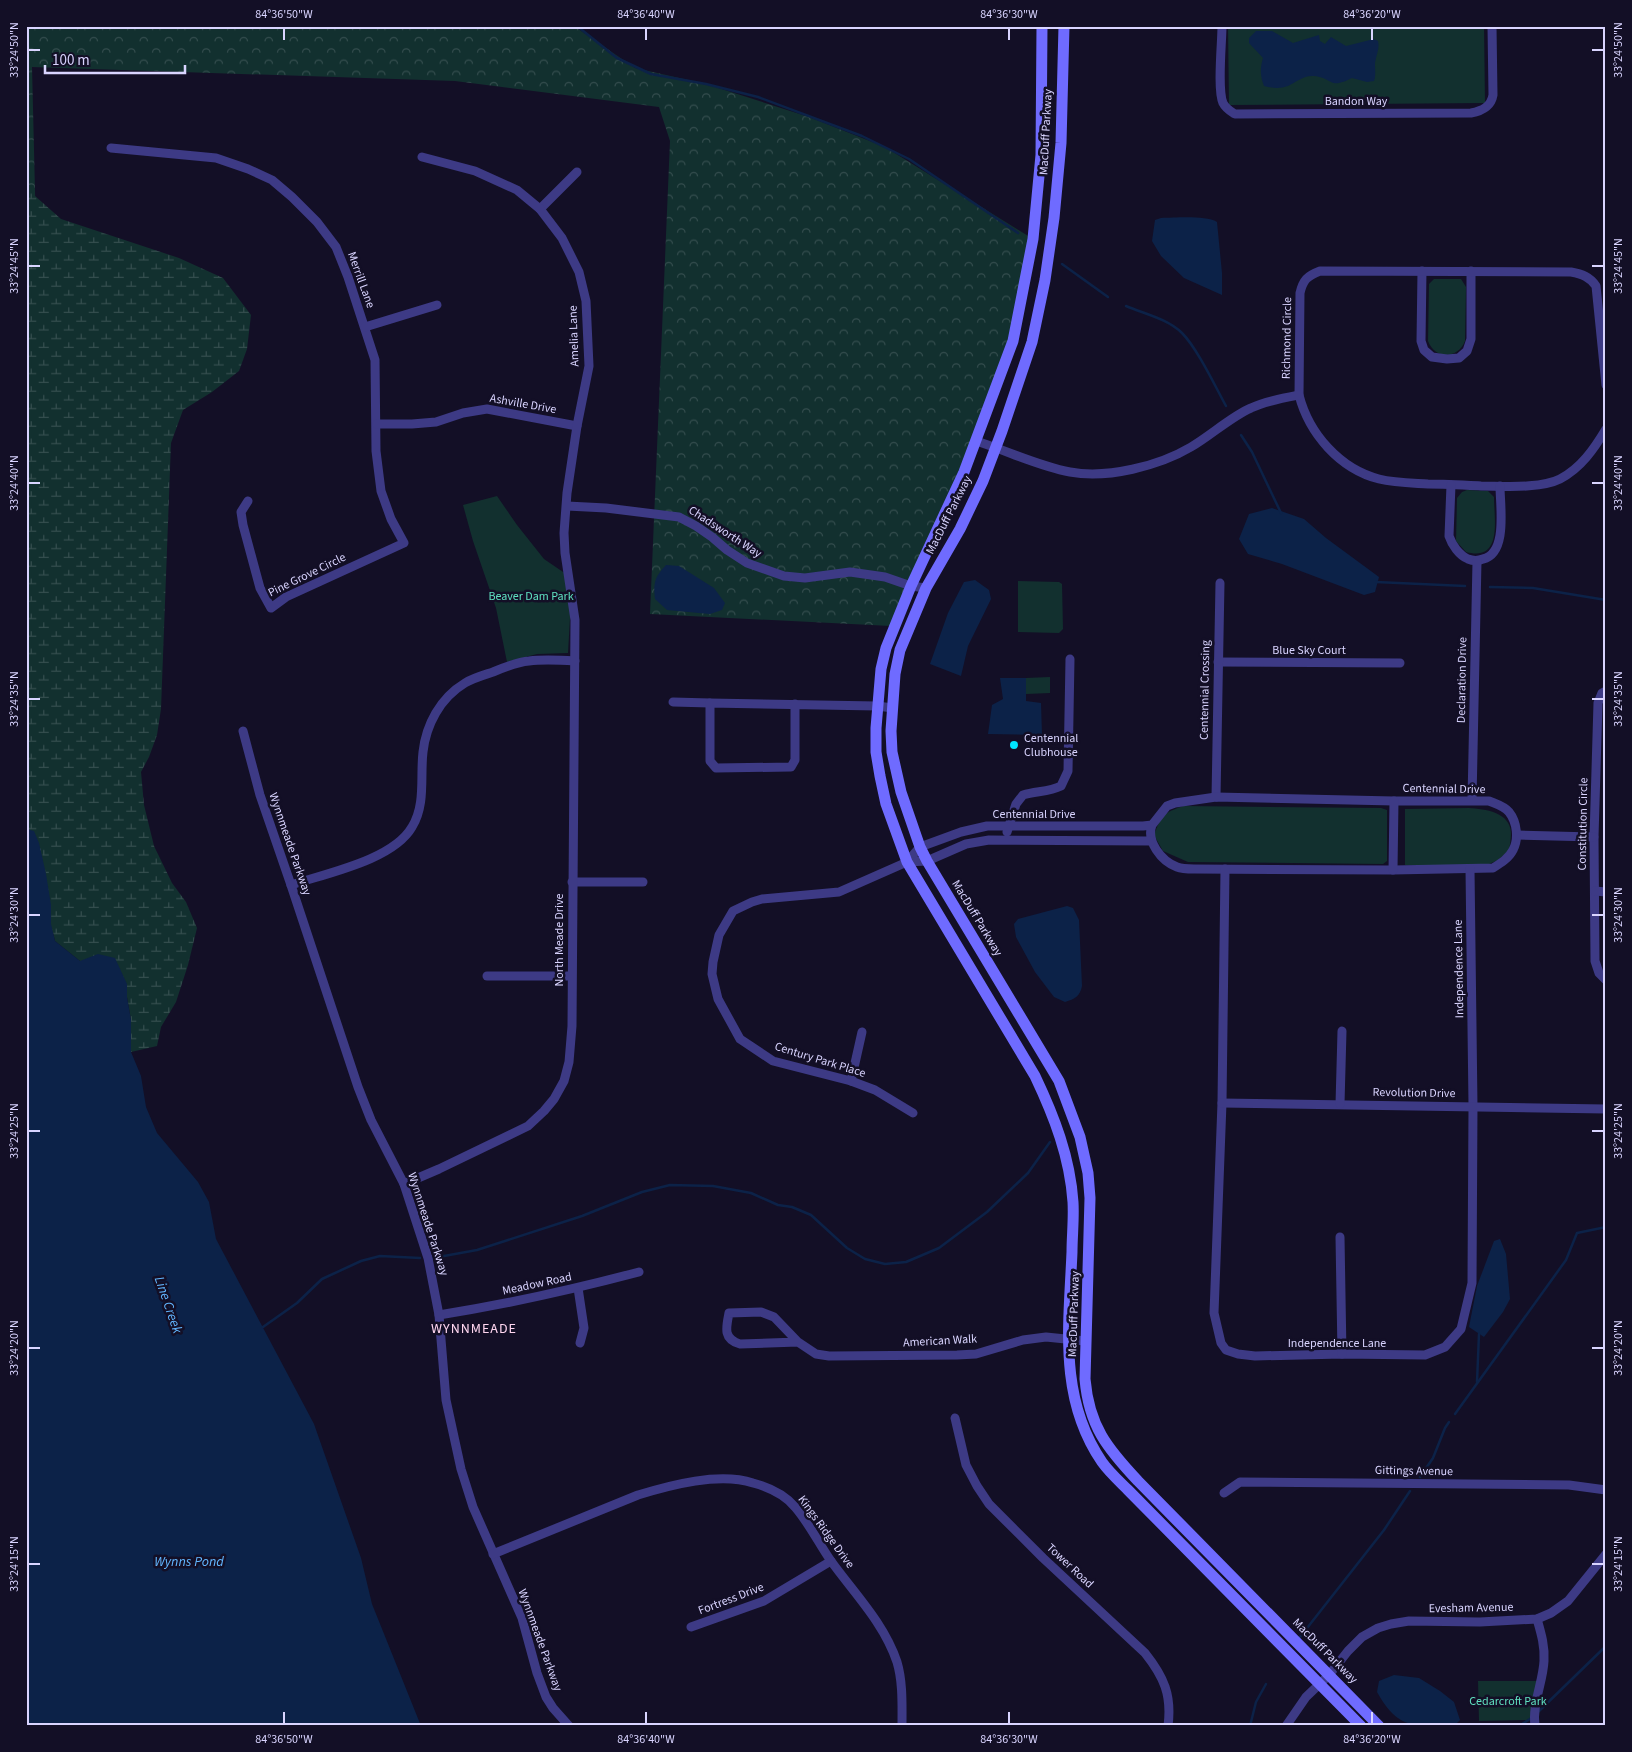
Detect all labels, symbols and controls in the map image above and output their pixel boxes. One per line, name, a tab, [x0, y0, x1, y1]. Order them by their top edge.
text: 84°36'50"W	[255, 6, 313, 23]
text: 84°36'40"W	[617, 6, 675, 23]
text: 84°36'30"W	[980, 6, 1038, 23]
text: 84°36'20"W	[1343, 6, 1401, 23]
text: 33°24'50"N	[6, 22, 23, 78]
text: 33°24'50"N	[1610, 22, 1627, 78]
scale bar	[45, 42, 185, 74]
text: 100 m	[52, 50, 90, 71]
street label: MacDuff Parkway	[1035, 88, 1057, 175]
street label: Bandon Way	[1325, 93, 1388, 110]
text: 33°24'45"N	[6, 238, 23, 294]
text: 33°24'45"N	[1610, 238, 1627, 294]
street label: Merrill Lane	[343, 249, 379, 311]
street label: Richmond Circle	[1278, 297, 1296, 379]
street label: Amelia Lane	[564, 305, 584, 367]
street label: Ashville Drive	[488, 390, 558, 418]
text: 33°24'40"N	[6, 455, 23, 511]
text: 33°24'40"N	[1610, 455, 1627, 511]
street label: MacDuff Parkway	[922, 472, 976, 557]
street label: Chadsworth Way	[685, 502, 765, 562]
street label: Pine Grove Circle	[265, 549, 349, 601]
park label: Beaver Dam Park	[488, 588, 574, 605]
street label: Declaration Drive	[1453, 637, 1471, 723]
street label: Centennial Crossing	[1196, 640, 1214, 740]
street label: Blue Sky Court	[1272, 642, 1346, 659]
text: 33°24'35"N	[6, 671, 23, 727]
text: 33°24'35"N	[1610, 671, 1627, 727]
place label: Centennial Clubhouse	[1024, 730, 1078, 761]
marker: Centennial Clubhouse	[1008, 739, 1020, 751]
street label: Constitution Circle	[1574, 777, 1592, 871]
street label: Centennial Drive	[1402, 780, 1486, 798]
street label: Wynnmeade Parkway	[264, 790, 316, 898]
street label: Centennial Drive	[993, 806, 1075, 823]
street label: MacDuff Parkway	[948, 877, 1007, 960]
text: 33°24'30"N	[6, 887, 23, 943]
text: 33°24'30"N	[1610, 887, 1627, 943]
street label: North Meade Drive	[551, 893, 568, 987]
street label: Independence Lane	[1450, 919, 1468, 1018]
street label: Century Park Place	[772, 1038, 868, 1082]
street label: Revolution Drive	[1372, 1084, 1456, 1102]
text: 33°24'25"N	[6, 1103, 23, 1159]
text: 33°24'25"N	[1610, 1103, 1627, 1159]
street label: Wynnmeade Parkway	[403, 1170, 453, 1278]
street label: Meadow Road	[501, 1268, 573, 1300]
street label: MacDuff Parkway	[1064, 1270, 1084, 1357]
water label: Line Creek	[149, 1274, 187, 1337]
district label: WYNNMEADE	[431, 1319, 517, 1339]
text: 33°24'20"N	[6, 1320, 23, 1376]
text: 33°24'20"N	[1610, 1320, 1627, 1376]
street label: American Walk	[903, 1331, 978, 1351]
street label: Independence Lane	[1288, 1335, 1386, 1352]
street label: Gittings Avenue	[1375, 1462, 1453, 1480]
street label: Kings Ridge Drive	[794, 1492, 858, 1572]
text: 33°24'15"N	[6, 1536, 23, 1592]
text: 33°24'15"N	[1610, 1536, 1627, 1592]
street label: Tower Road	[1043, 1540, 1097, 1592]
water label: Wynns Pond	[154, 1552, 224, 1572]
street label: Fortress Drive	[696, 1579, 766, 1619]
street label: Wynnmeade Parkway	[514, 1587, 567, 1694]
street label: Evesham Avenue	[1429, 1599, 1514, 1617]
street label: MacDuff Parkway	[1289, 1615, 1362, 1688]
park label: Cedarcroft Park	[1469, 1693, 1547, 1710]
text: 84°36'50"W	[255, 1731, 313, 1748]
text: 84°36'40"W	[617, 1731, 675, 1748]
text: 84°36'30"W	[980, 1731, 1038, 1748]
text: 84°36'20"W	[1343, 1731, 1401, 1748]

